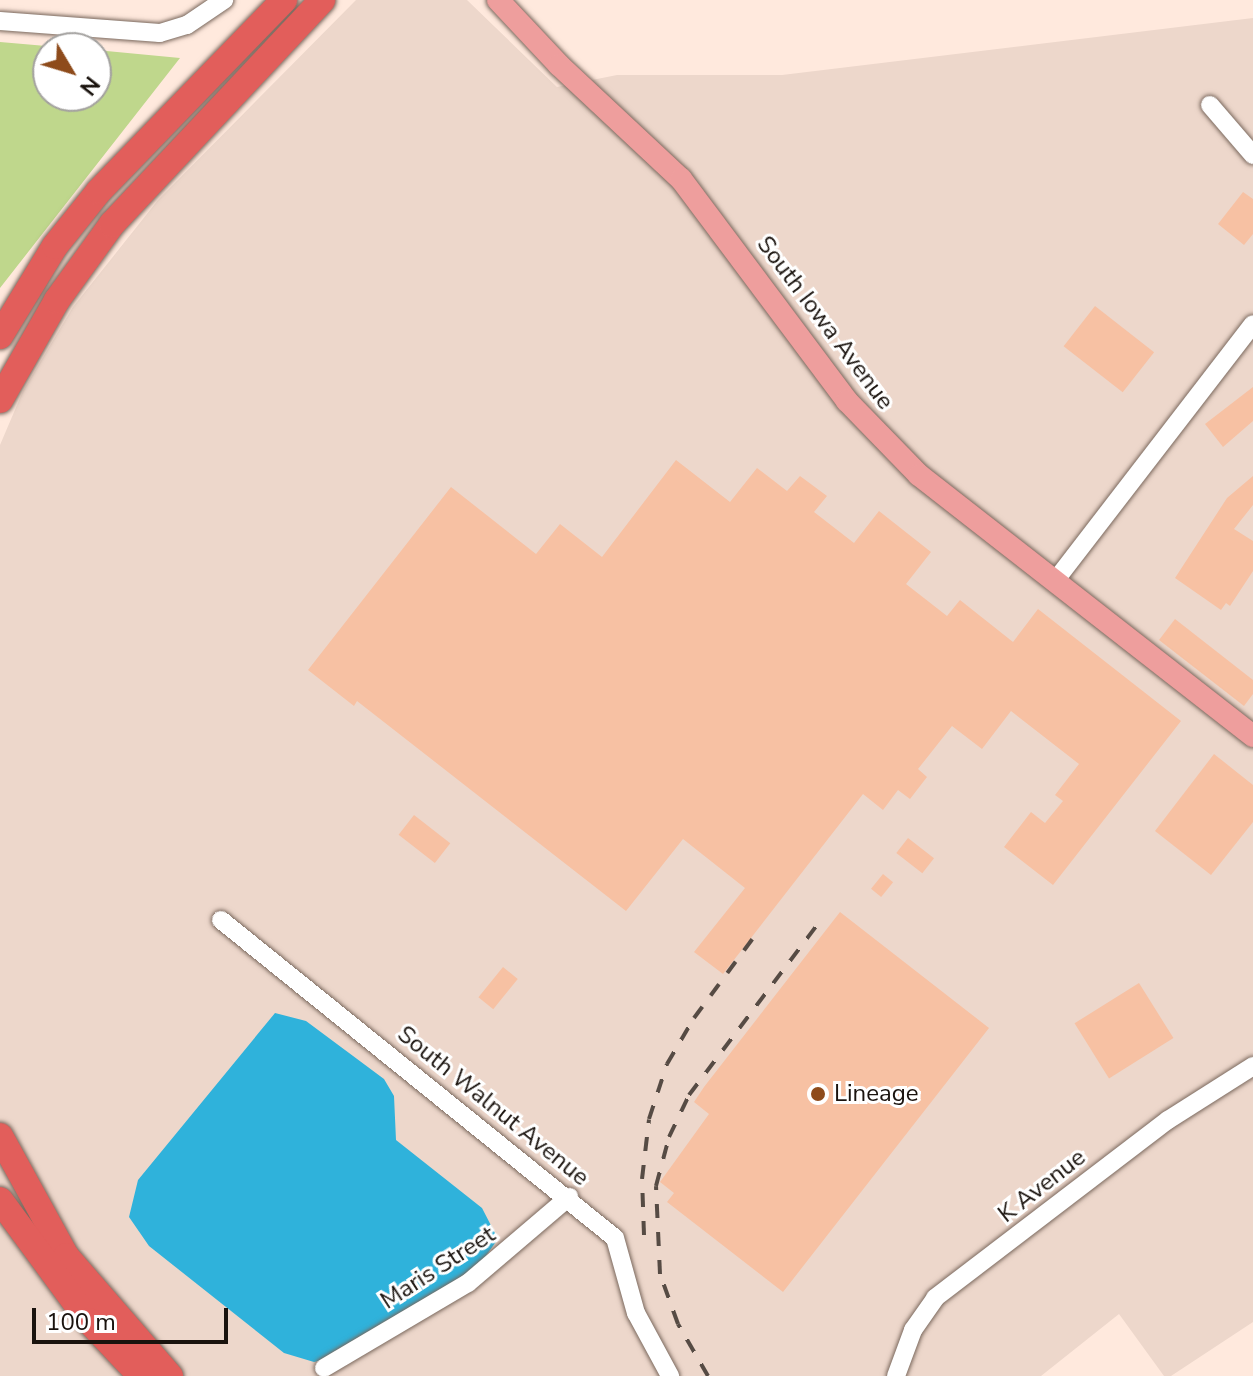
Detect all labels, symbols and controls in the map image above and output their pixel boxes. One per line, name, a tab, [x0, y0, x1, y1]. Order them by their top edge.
north arrow	[32, 32, 112, 112]
text: N	[72, 70, 106, 101]
street label: South Iowa Avenue	[750, 231, 900, 415]
street label: South Walnut Avenue	[391, 1020, 595, 1192]
place label: Lineage	[834, 1080, 919, 1108]
marker: Lineage	[809, 1085, 827, 1103]
street label: K Avenue	[993, 1143, 1091, 1229]
street label: Maris Street	[375, 1220, 501, 1316]
scale bar	[36, 1292, 232, 1342]
text: 100 m	[46, 1306, 116, 1338]

